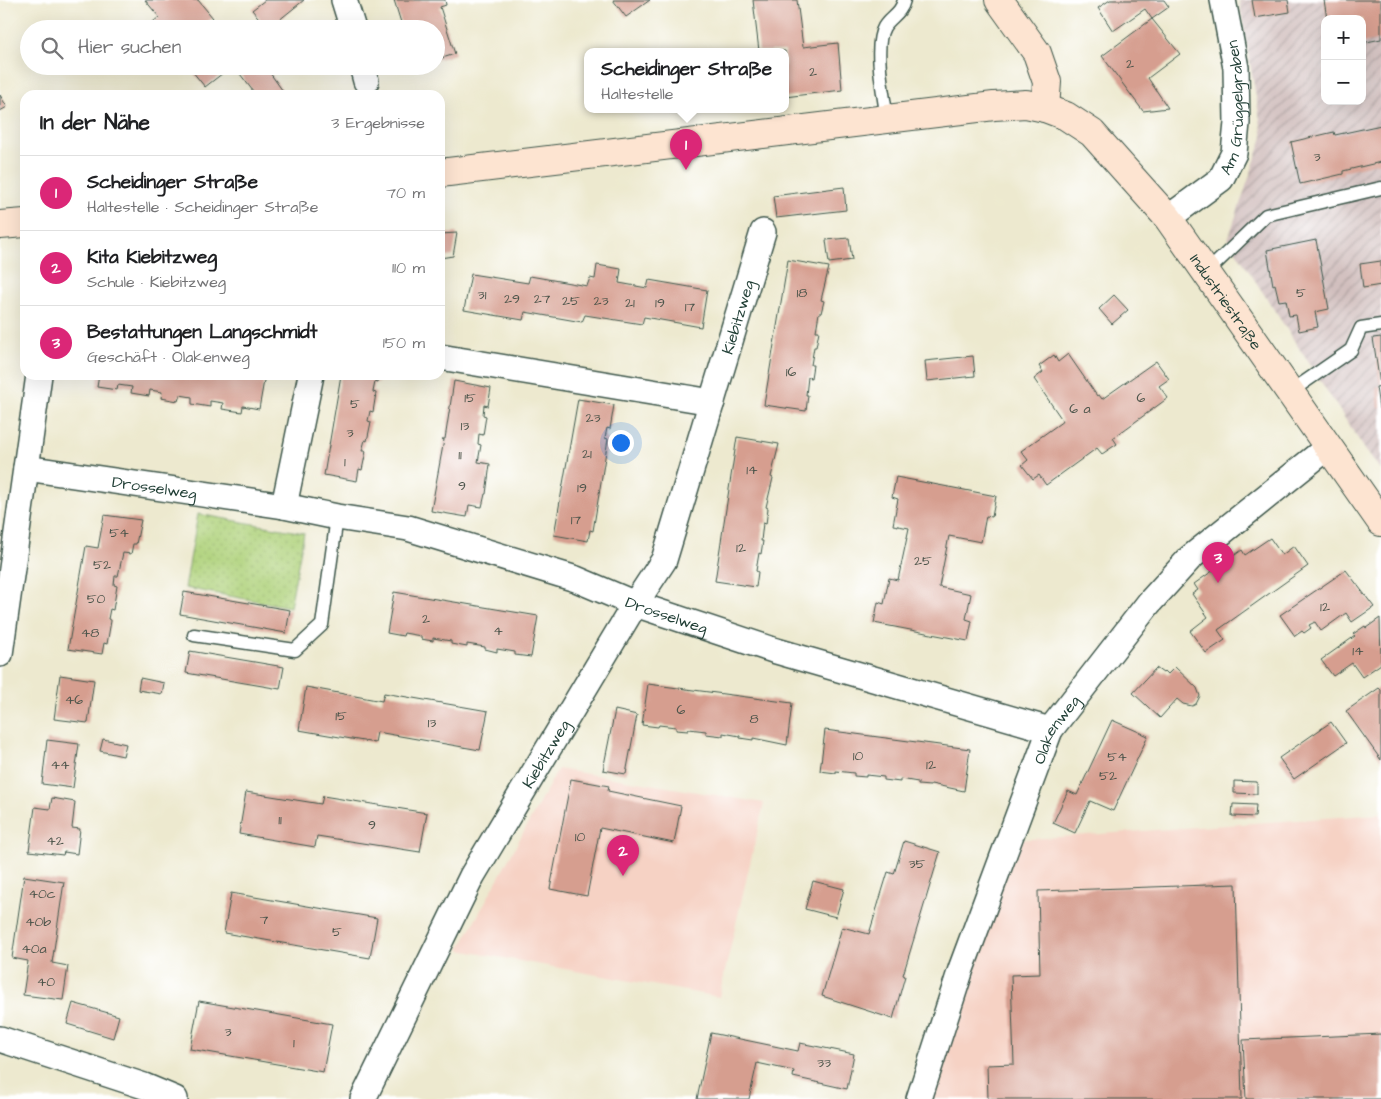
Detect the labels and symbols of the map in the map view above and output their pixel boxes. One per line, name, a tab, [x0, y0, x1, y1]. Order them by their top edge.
street label: Am Grüggelgraben	[1215, 38, 1250, 179]
house number: 2	[1126, 54, 1134, 74]
house number: 2	[809, 62, 817, 82]
pin: 1	[670, 129, 702, 170]
house number: 3	[1313, 147, 1321, 167]
street label: Industriestraße	[1184, 250, 1267, 355]
street label: Kiebitzweg	[717, 277, 761, 357]
house number: 18	[797, 283, 807, 303]
house number: 5	[1296, 283, 1306, 303]
house number: 31	[478, 285, 487, 305]
house number: 29	[504, 289, 520, 309]
house number: 27	[534, 289, 551, 309]
house number: 25	[562, 291, 580, 311]
house number: 23	[593, 291, 609, 311]
house number: 21	[625, 293, 635, 313]
house number: 19	[655, 293, 665, 313]
house number: 17	[685, 297, 696, 317]
house number: 16	[786, 362, 797, 382]
house number: 15	[464, 388, 476, 408]
house number: 6	[1137, 388, 1146, 408]
house number: 5	[350, 394, 360, 414]
house number: 6 a	[1069, 399, 1091, 419]
house number: 23	[585, 408, 601, 428]
house number: 13	[461, 416, 469, 436]
house number: 3	[346, 423, 354, 443]
your location	[608, 430, 634, 456]
house number: 21	[582, 444, 592, 464]
house number: 11	[458, 445, 462, 465]
house number: 1	[344, 452, 346, 472]
house number: 14	[746, 460, 758, 480]
street label: Drosselweg	[111, 471, 198, 506]
house number: 9	[458, 476, 466, 496]
house number: 19	[577, 478, 587, 498]
house number: 17	[571, 510, 582, 530]
house number: 54	[109, 523, 129, 543]
house number: 12	[736, 538, 746, 558]
pin: 3	[1202, 542, 1234, 583]
house number: 25	[914, 551, 932, 571]
house number: 52	[93, 555, 111, 575]
house number: 50	[87, 589, 106, 609]
street label: Drosselweg	[622, 591, 710, 640]
house number: 12	[1320, 597, 1330, 617]
house number: 2	[422, 609, 430, 629]
house number: 4	[493, 621, 503, 641]
house number: 48	[81, 623, 99, 643]
house number: 14	[1352, 641, 1364, 661]
house number: 46	[65, 690, 83, 710]
street label: Olakenweg	[1028, 691, 1086, 767]
house number: 6	[677, 700, 686, 720]
house number: 15	[335, 706, 347, 726]
house number: 8	[749, 709, 759, 729]
house number: 13	[428, 713, 436, 733]
street label: Kiebitzweg	[517, 716, 576, 792]
house number: 10	[853, 746, 863, 766]
house number: 54	[1107, 747, 1127, 767]
house number: 44	[50, 755, 70, 775]
house number: 12	[926, 755, 936, 775]
house number: 52	[1099, 766, 1117, 786]
house number: 11	[278, 810, 282, 830]
house number: 9	[368, 815, 376, 835]
house number: 10	[575, 827, 585, 847]
house number: 42	[46, 831, 64, 851]
pin: 2	[607, 835, 639, 876]
house number: 35	[908, 854, 926, 874]
house number: 40c	[28, 884, 56, 904]
house number: 7	[260, 910, 269, 930]
house number: 40b	[25, 912, 51, 932]
house number: 5	[332, 922, 342, 942]
house number: 40a	[21, 939, 47, 959]
house number: 40	[37, 972, 55, 992]
house number: 3	[224, 1022, 232, 1042]
house number: 1	[293, 1033, 295, 1053]
house number: 33	[817, 1053, 831, 1073]

